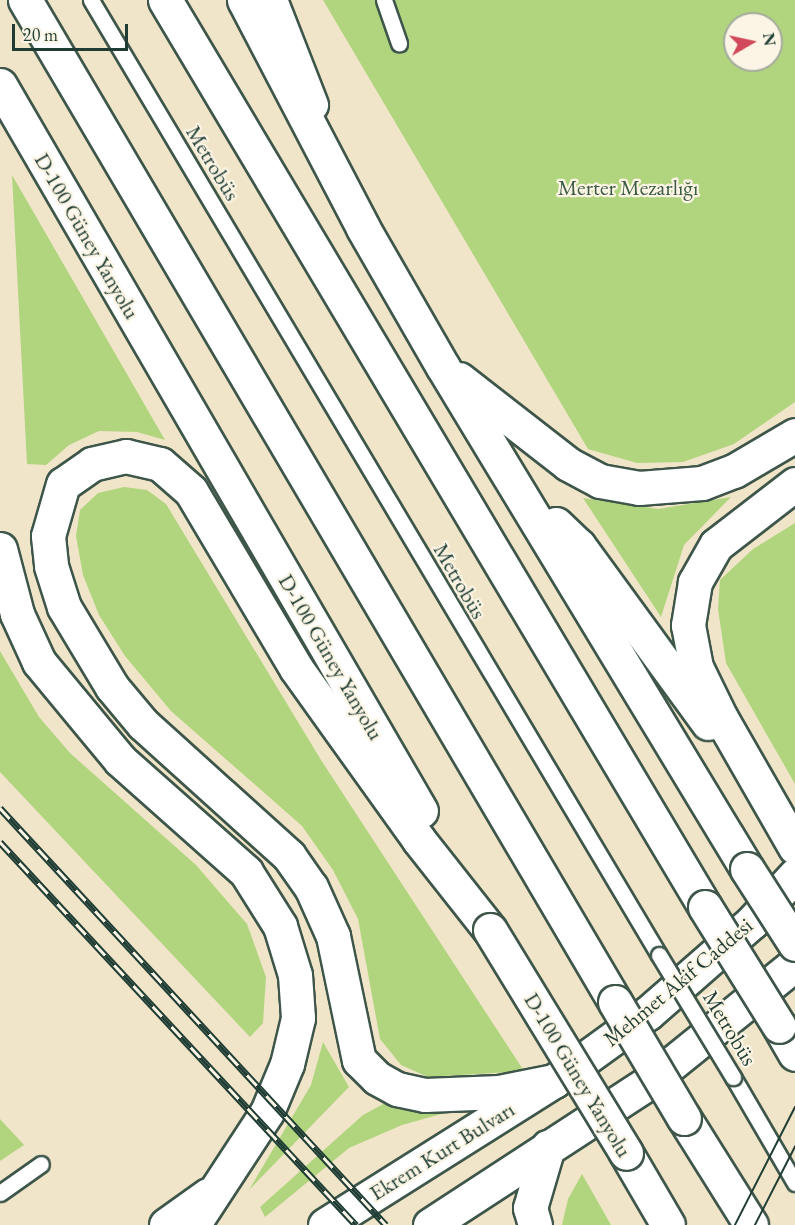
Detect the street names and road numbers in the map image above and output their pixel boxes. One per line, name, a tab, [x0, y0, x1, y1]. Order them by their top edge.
street label: Metrobüs	[180, 121, 246, 205]
street label: D-100 Güney Yanyolu	[29, 148, 145, 324]
street label: Metrobüs	[428, 538, 492, 624]
street label: D-100 Güney Yanyolu	[273, 569, 389, 745]
street label: Mehmet Akif Caddesi	[598, 912, 758, 1052]
street label: Metrobüs	[697, 986, 763, 1070]
street label: D-100 Güney Yanyolu	[519, 988, 637, 1162]
street label: Ekrem Kurt Bulvarı	[365, 1096, 519, 1206]

